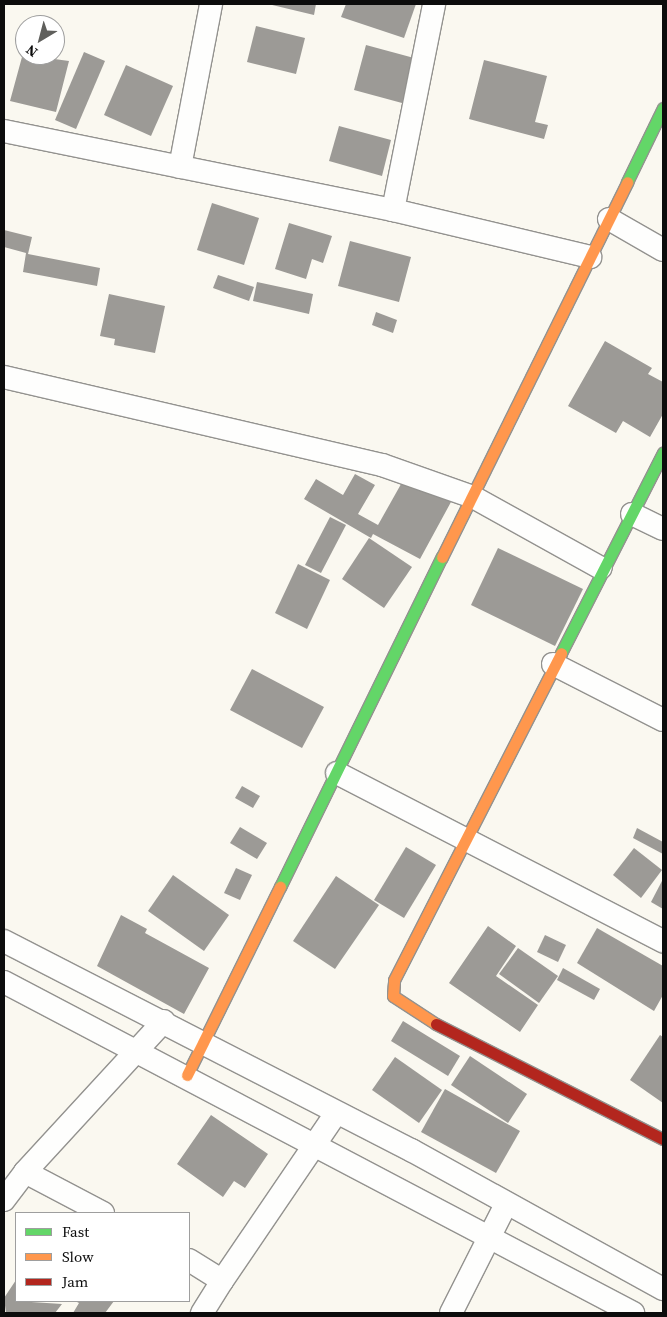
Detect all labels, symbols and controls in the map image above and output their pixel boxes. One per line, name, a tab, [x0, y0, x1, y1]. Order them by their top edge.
north arrow	[15, 15, 65, 65]
text: N	[21, 40, 42, 62]
legend	[15, 1212, 190, 1302]
text: Fast	[62, 1221, 89, 1242]
text: Slow	[62, 1246, 94, 1267]
text: Jam	[62, 1271, 88, 1292]

